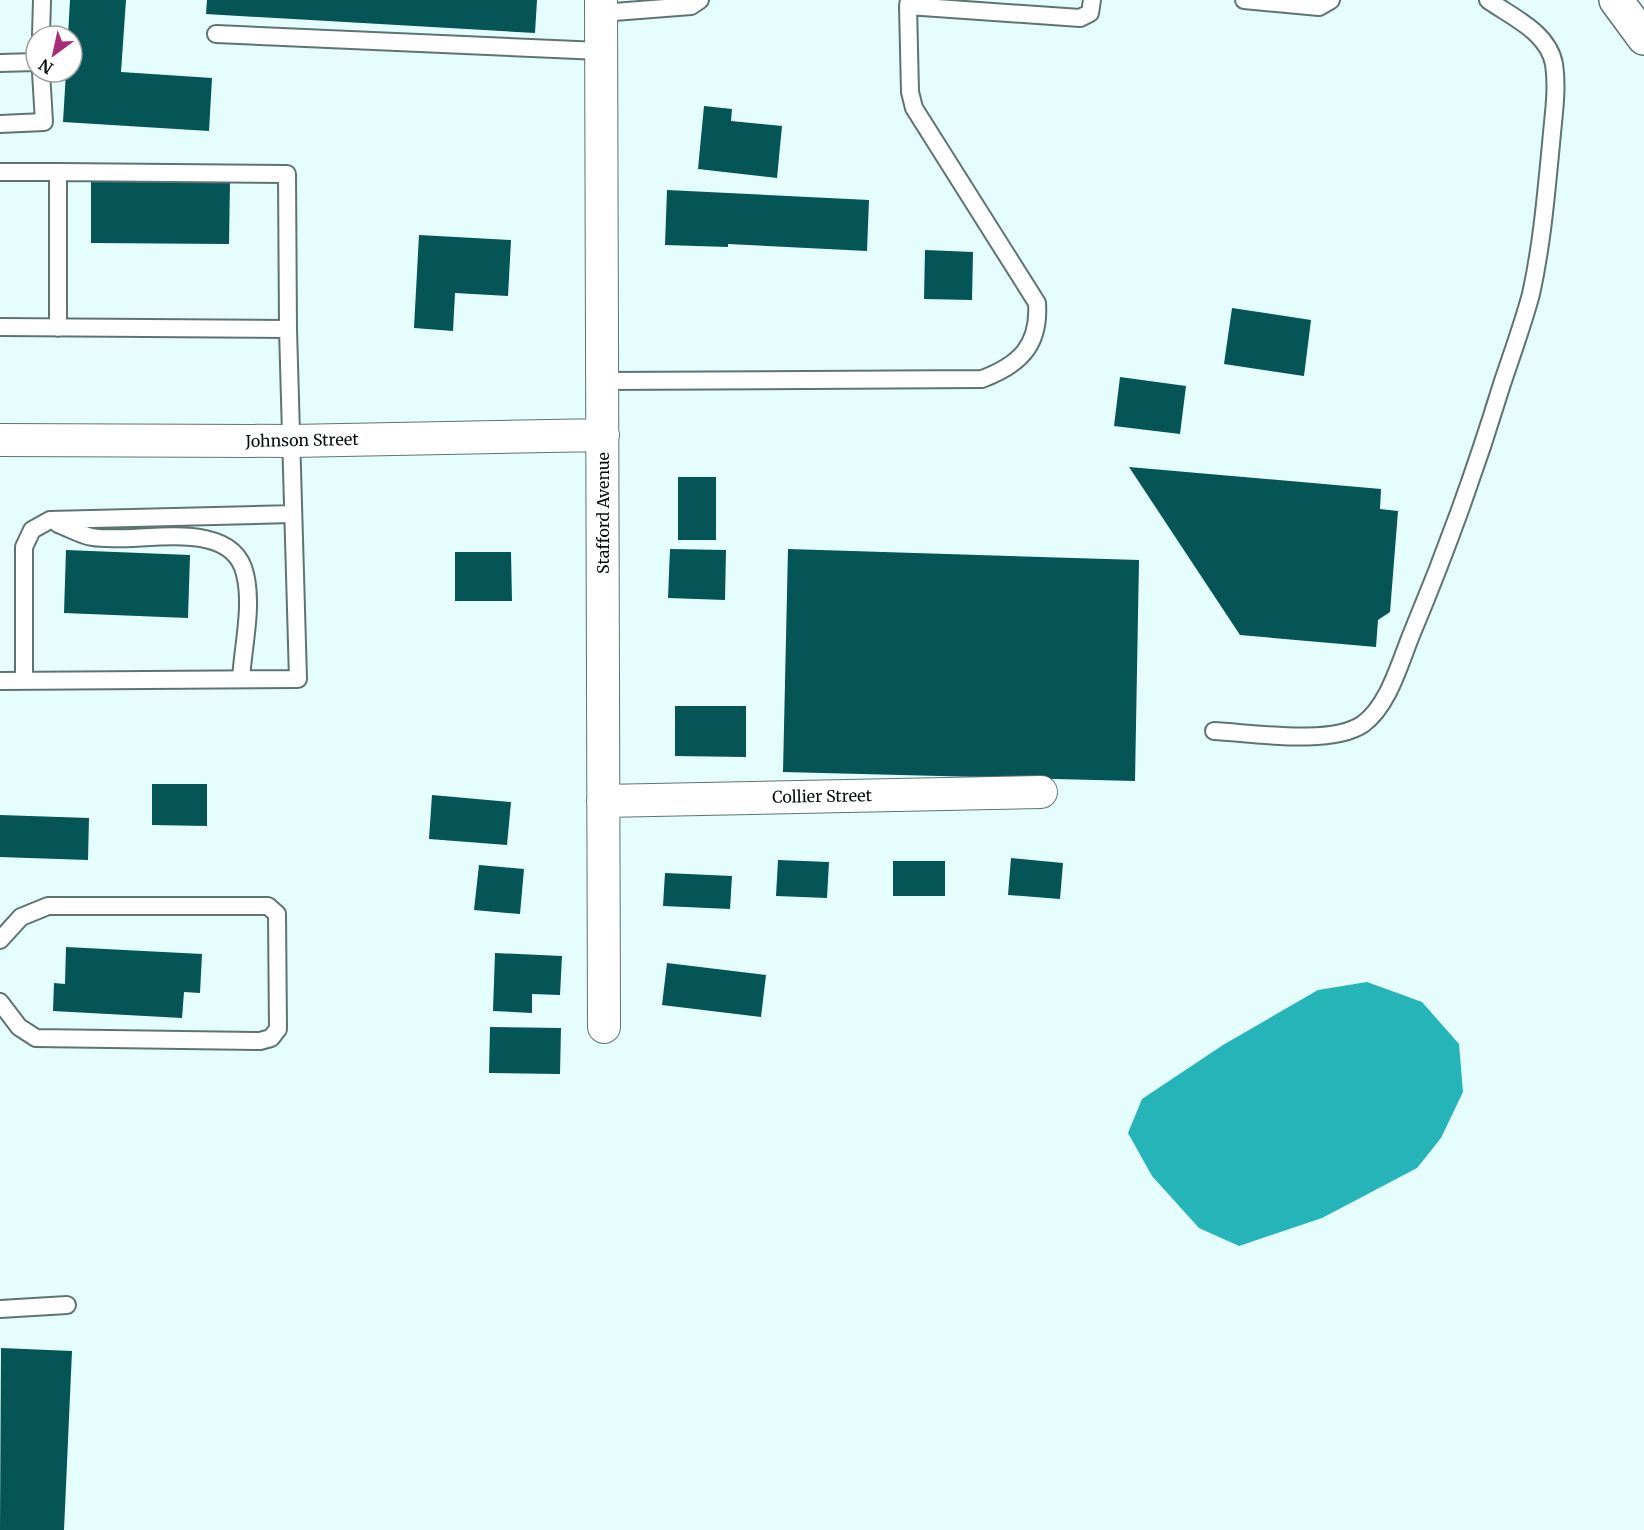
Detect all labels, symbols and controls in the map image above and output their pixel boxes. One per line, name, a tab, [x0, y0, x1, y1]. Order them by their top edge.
north arrow	[24, 24, 84, 84]
text: N	[35, 55, 57, 78]
street label: Johnson Street	[244, 429, 359, 451]
street label: Stafford Avenue	[593, 452, 613, 574]
street label: Collier Street	[772, 785, 873, 807]

